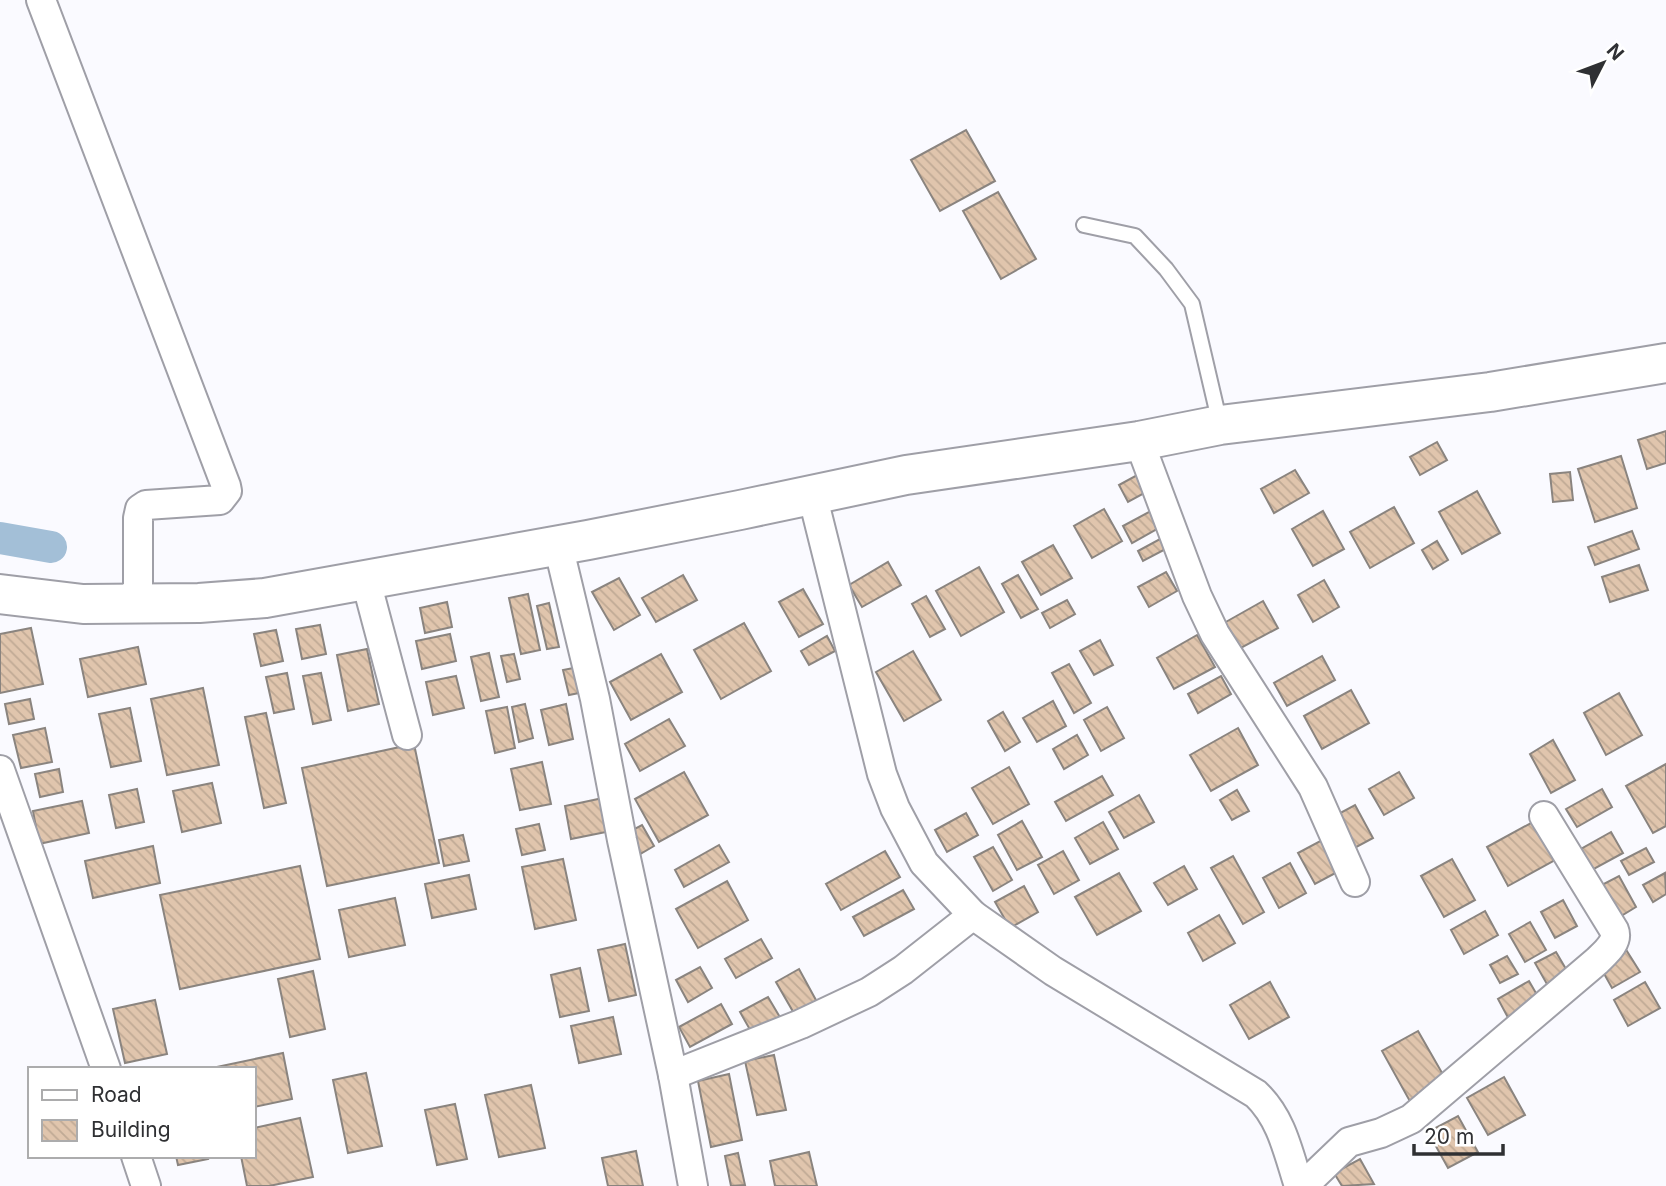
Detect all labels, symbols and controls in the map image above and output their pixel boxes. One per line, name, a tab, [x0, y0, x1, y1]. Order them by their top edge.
north arrow	[1568, 28, 1638, 98]
text: N	[1602, 39, 1629, 65]
legend	[28, 1067, 256, 1158]
text: Road	[91, 1082, 142, 1107]
scale bar	[1414, 1112, 1503, 1156]
text: Building	[91, 1117, 171, 1142]
text: 20 m	[1424, 1124, 1474, 1149]

